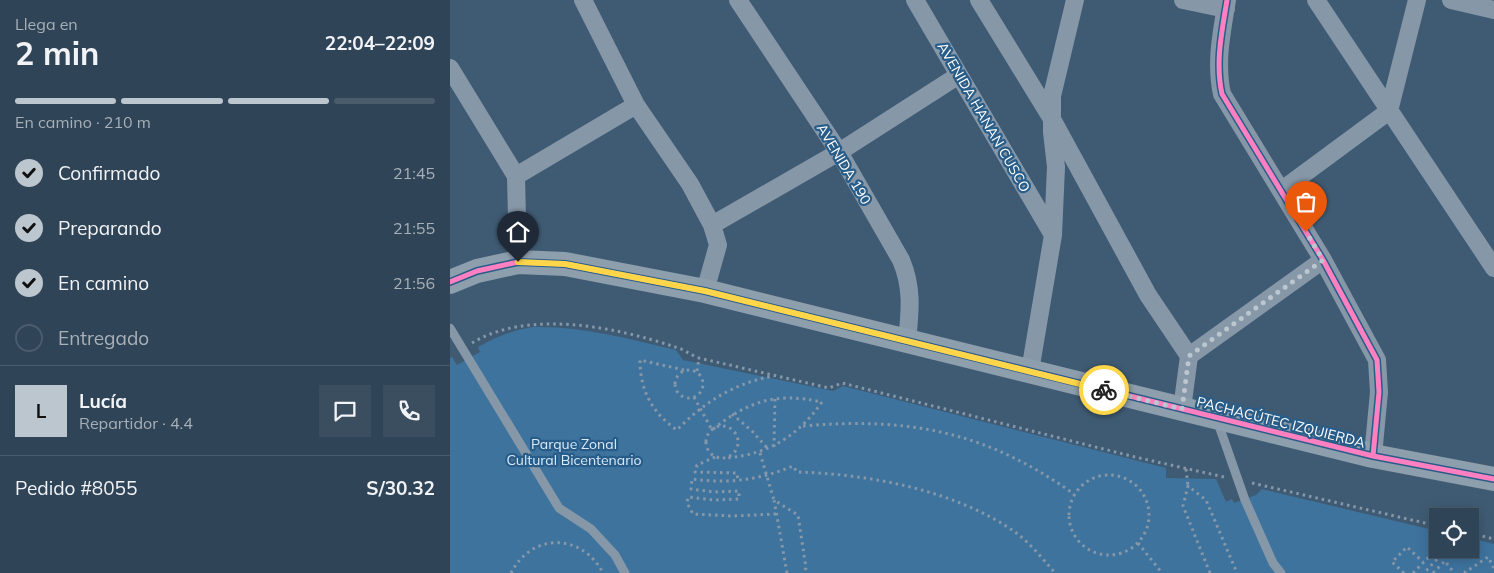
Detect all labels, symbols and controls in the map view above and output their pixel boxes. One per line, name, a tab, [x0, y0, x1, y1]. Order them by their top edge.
text: Llega en	[15, 14, 78, 34]
text: 22:04–22:09	[325, 31, 435, 55]
text: 2 min	[15, 33, 99, 73]
street label: AVENIDA HANAN CUSCO	[934, 39, 1034, 195]
text: En camino · 210 m	[15, 112, 151, 132]
street label: AVENIDA 190	[813, 120, 875, 208]
icon: check	[15, 159, 43, 187]
text: Confirmado	[58, 161, 160, 185]
text: 21:45	[393, 163, 435, 183]
pin	[1285, 181, 1327, 232]
icon: bag	[1292, 188, 1320, 216]
pin	[497, 211, 539, 262]
icon: check	[15, 214, 43, 242]
text: Preparando	[58, 216, 162, 240]
text: 21:55	[393, 218, 435, 238]
icon: home	[504, 218, 532, 246]
icon: check	[15, 269, 43, 297]
text: En camino	[58, 271, 149, 295]
text: 21:56	[393, 273, 435, 293]
text: Entregado	[58, 326, 149, 350]
courier	[1079, 365, 1129, 415]
icon: bike	[1090, 376, 1118, 404]
button: chat	[319, 385, 371, 437]
button: phone	[383, 385, 435, 437]
text: Lucía	[79, 389, 127, 413]
street label: PACHACÚTEC IZQUIERDA	[1195, 392, 1368, 452]
text: L	[36, 399, 46, 423]
text: Repartidor · 4.4	[79, 413, 193, 433]
park label: Parque Zonal Cultural Bicentenario	[506, 435, 642, 469]
text: Pedido #8055	[15, 476, 137, 500]
text: S/30.32	[366, 476, 435, 500]
map controls	[1429, 508, 1479, 558]
button: locate	[1429, 508, 1479, 558]

